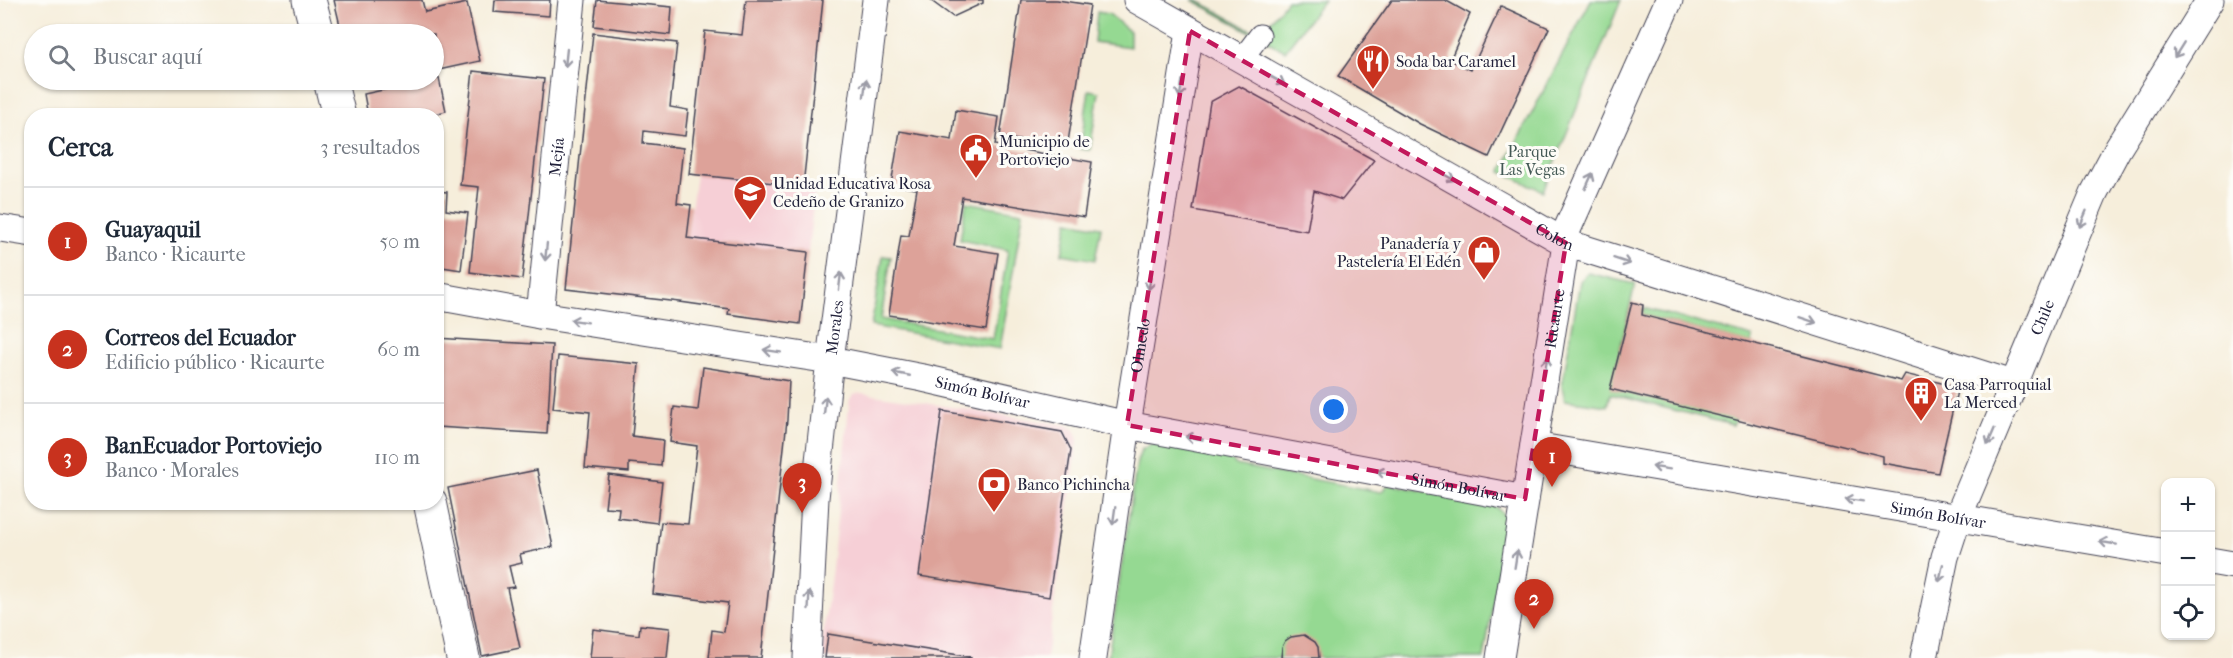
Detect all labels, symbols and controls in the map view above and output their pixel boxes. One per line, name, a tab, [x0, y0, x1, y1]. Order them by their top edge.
search box	[24, 24, 444, 90]
icon: search	[45, 41, 78, 74]
one-way arrow	[2173, 41, 2185, 58]
restaurant icon: Soda bar Caramel	[1355, 43, 1391, 90]
text: Buscar aquí	[93, 44, 202, 70]
one-way arrow	[560, 48, 571, 68]
place label: Soda bar Caramel	[1396, 52, 1516, 71]
one-way arrow	[1268, 75, 1286, 86]
one-way arrow	[859, 78, 870, 98]
one-way arrow	[1175, 78, 1186, 98]
text: Cerca	[48, 132, 113, 163]
public building icon: Municipio de Portoviejo	[958, 132, 994, 179]
place label: Municipio de Portoviejo	[999, 132, 1090, 169]
text: 3 resultados	[320, 136, 420, 159]
street label: Mejía	[545, 136, 568, 177]
park label: Parque Las Vegas	[1499, 142, 1565, 179]
one-way arrow	[1438, 170, 1455, 182]
one-way arrow	[1583, 172, 1595, 190]
school or university icon: Unidad Educativa Rosa Cedeño de Granizo	[732, 174, 768, 221]
place label: Unidad Educativa Rosa Cedeño de Granizo	[773, 174, 932, 211]
one-way arrow	[2077, 209, 2088, 228]
text: Guayaquil	[105, 217, 201, 243]
street label: Colón	[1532, 218, 1576, 254]
text: 1	[64, 230, 71, 253]
text: 50 m	[379, 230, 420, 253]
place label: Panadería y Pastelería El Edén	[1337, 234, 1462, 271]
shop icon: Panadería y Pastelería El Edén	[1466, 234, 1502, 281]
one-way arrow	[540, 242, 551, 262]
text: Banco · Ricaurte	[105, 243, 246, 266]
one-way arrow	[1612, 256, 1631, 267]
one-way arrow	[1144, 271, 1155, 291]
one-way arrow	[834, 272, 845, 291]
street label: Ricaurte	[1540, 287, 1568, 349]
street label: Chile	[2026, 296, 2058, 338]
street label: Morales	[821, 299, 847, 356]
one-way arrow	[570, 315, 590, 326]
one-way arrow	[1798, 315, 1817, 326]
street label: Olmedo	[1126, 317, 1153, 374]
text: Correos del Ecuador	[105, 325, 296, 351]
text: 2	[62, 338, 73, 361]
text: 60 m	[377, 338, 420, 361]
one-way arrow	[762, 345, 782, 356]
text: Edificio público · Ricaurte	[105, 351, 325, 374]
one-way arrow	[1541, 357, 1552, 376]
one-way arrow	[891, 368, 911, 379]
street label: Simón Bolívar	[933, 372, 1032, 412]
building icon: Casa Parroquial La Merced	[1903, 375, 1939, 422]
place label: Casa Parroquial La Merced	[1944, 375, 2052, 412]
your location	[1319, 395, 1348, 424]
one-way arrow	[820, 396, 831, 416]
one-way arrow	[1985, 428, 1996, 446]
one-way arrow	[1184, 432, 1204, 443]
text: BanEcuador Portoviejo	[105, 433, 322, 459]
pin: 1	[1532, 438, 1572, 487]
text: 3	[63, 446, 72, 469]
text: 110 m	[374, 446, 420, 469]
text: Banco · Morales	[105, 459, 239, 482]
one-way arrow	[1652, 462, 1672, 473]
pin: 3	[782, 464, 822, 513]
bank icon: Banco Pichincha	[976, 466, 1012, 513]
one-way arrow	[1376, 467, 1396, 478]
street label: Simón Bolívar	[1410, 469, 1508, 505]
place label: Banco Pichincha	[1017, 475, 1131, 494]
map controls	[2161, 478, 2215, 640]
button: +	[2161, 478, 2215, 532]
one-way arrow	[1844, 494, 1864, 505]
street label: Simón Bolívar	[1889, 497, 1987, 532]
one-way arrow	[1108, 505, 1119, 525]
button: −	[2161, 532, 2215, 586]
one-way arrow	[2099, 537, 2118, 548]
one-way arrow	[1511, 549, 1522, 569]
one-way arrow	[1935, 563, 1947, 582]
pin: 2	[1514, 580, 1553, 629]
button: locate	[2161, 586, 2215, 640]
one-way arrow	[804, 590, 815, 610]

